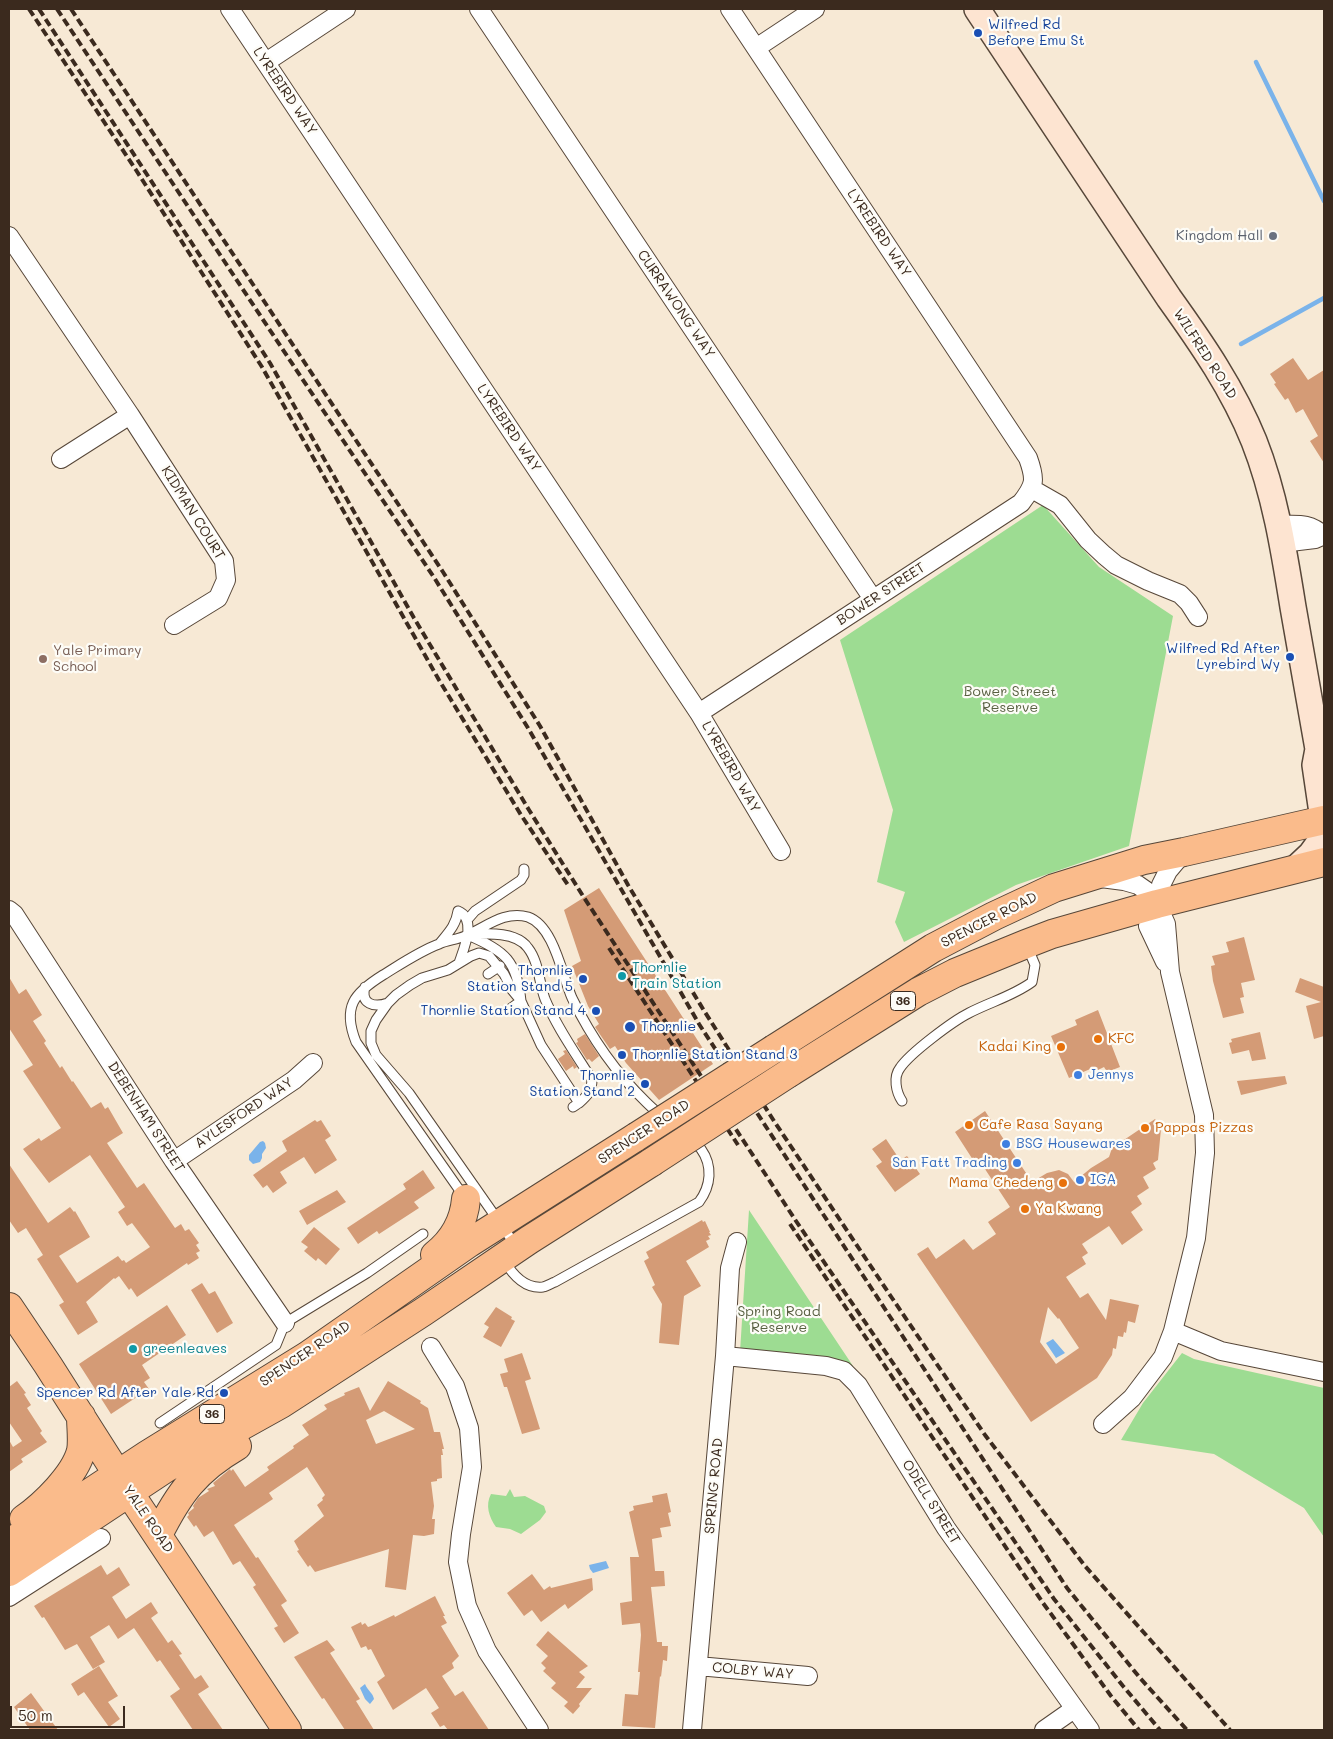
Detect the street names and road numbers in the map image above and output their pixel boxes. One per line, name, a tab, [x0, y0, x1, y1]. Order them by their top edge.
street label: LYREBIRD WAY	[249, 44, 321, 138]
street label: LYREBIRD WAY	[843, 186, 915, 280]
street label: CURRAWONG WAY	[634, 247, 718, 361]
street label: WILFRED ROAD	[1170, 306, 1240, 402]
street label: LYREBIRD WAY	[473, 381, 545, 475]
street label: KIDMAN COURT	[157, 463, 229, 563]
street label: BOWER STREET	[834, 559, 928, 629]
street label: LYREBIRD WAY	[698, 718, 764, 816]
street label: SPENCER ROAD	[938, 889, 1040, 951]
road number: 36	[890, 991, 916, 1010]
street label: DEBENHAM STREET	[104, 1059, 188, 1175]
street label: AYLESFORD WAY	[192, 1074, 296, 1152]
street label: SPENCER ROAD	[595, 1096, 693, 1168]
street label: SPENCER ROAD	[257, 1318, 353, 1390]
road number: 36	[200, 1405, 224, 1424]
street label: SPRING ROAD	[701, 1437, 727, 1535]
street label: ODELL STREET	[898, 1457, 964, 1547]
street label: YALE ROAD	[119, 1482, 177, 1556]
street label: COLBY WAY	[711, 1659, 795, 1683]

